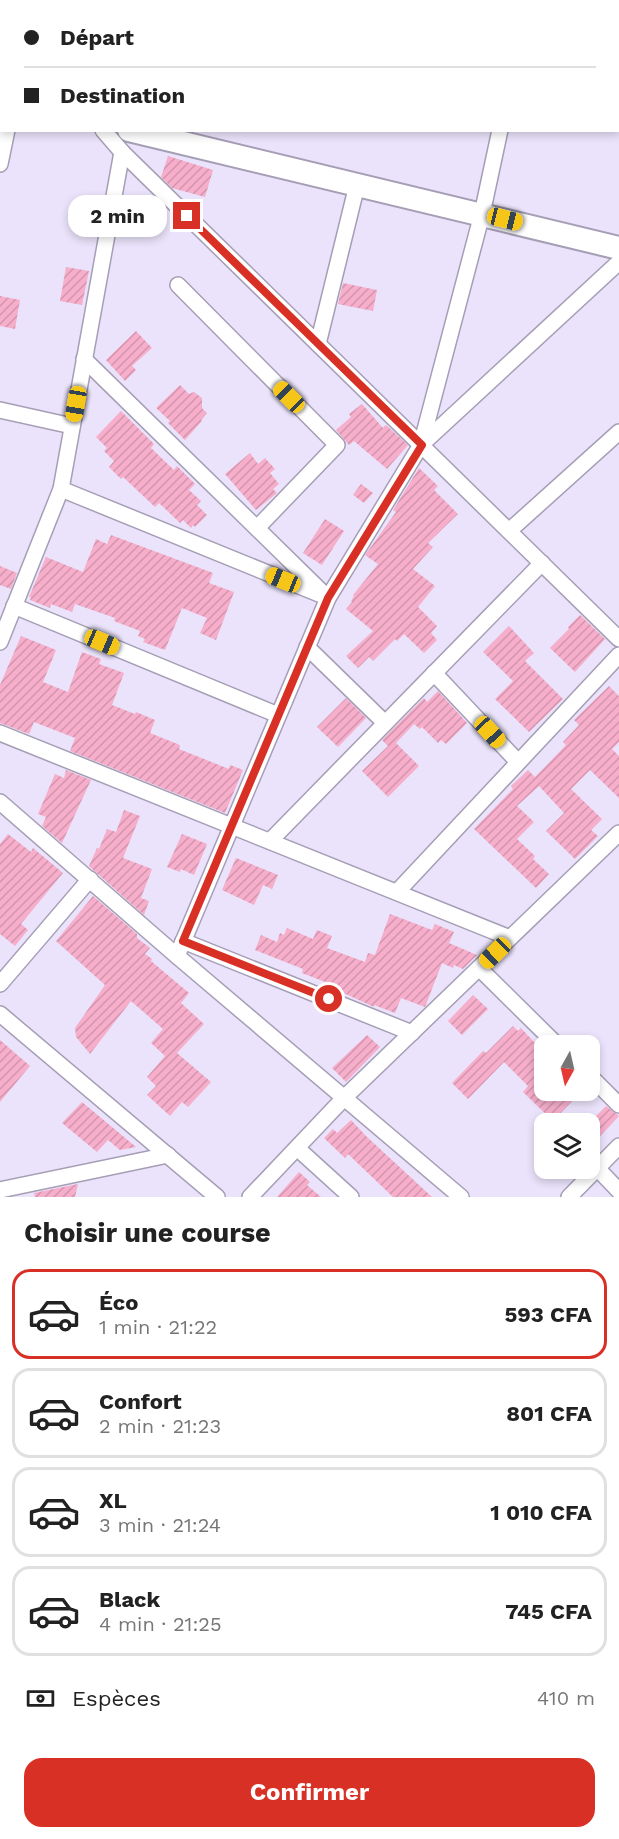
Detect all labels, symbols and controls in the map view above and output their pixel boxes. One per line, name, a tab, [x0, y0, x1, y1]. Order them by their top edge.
text: Départ	[60, 25, 134, 50]
text: Destination	[60, 83, 185, 108]
callout: 2 min	[67, 195, 166, 237]
route end	[173, 202, 200, 229]
text: 2 min	[90, 204, 145, 228]
car	[485, 206, 525, 232]
car	[270, 378, 308, 416]
car	[64, 385, 88, 423]
car	[263, 565, 303, 595]
car	[82, 627, 122, 657]
car	[471, 713, 509, 751]
car	[476, 934, 514, 972]
route start	[315, 985, 342, 1012]
north arrow	[534, 1035, 600, 1101]
map controls	[534, 1035, 600, 1179]
button: layers	[534, 1113, 600, 1179]
text: Choisir une course	[24, 1217, 271, 1249]
icon: car	[27, 1287, 81, 1341]
text: Éco	[99, 1290, 138, 1315]
text: 593 CFA	[505, 1302, 592, 1327]
text: 1 min · 21:22	[99, 1315, 217, 1339]
icon: car	[27, 1386, 81, 1440]
text: Confort	[99, 1389, 182, 1414]
text: 801 CFA	[506, 1401, 592, 1426]
text: 2 min · 21:23	[99, 1414, 221, 1438]
icon: car	[27, 1485, 81, 1539]
text: XL	[99, 1488, 127, 1513]
text: 1 010 CFA	[490, 1500, 592, 1525]
text: 3 min · 21:24	[99, 1513, 221, 1537]
icon: car	[27, 1584, 81, 1638]
text: Black	[99, 1587, 160, 1612]
text: 745 CFA	[505, 1599, 592, 1624]
text: 4 min · 21:25	[99, 1612, 222, 1636]
icon: cash	[24, 1682, 57, 1715]
text: Espèces	[72, 1686, 161, 1711]
text: 410 m	[537, 1686, 595, 1710]
button: Confirmer	[24, 1758, 595, 1827]

